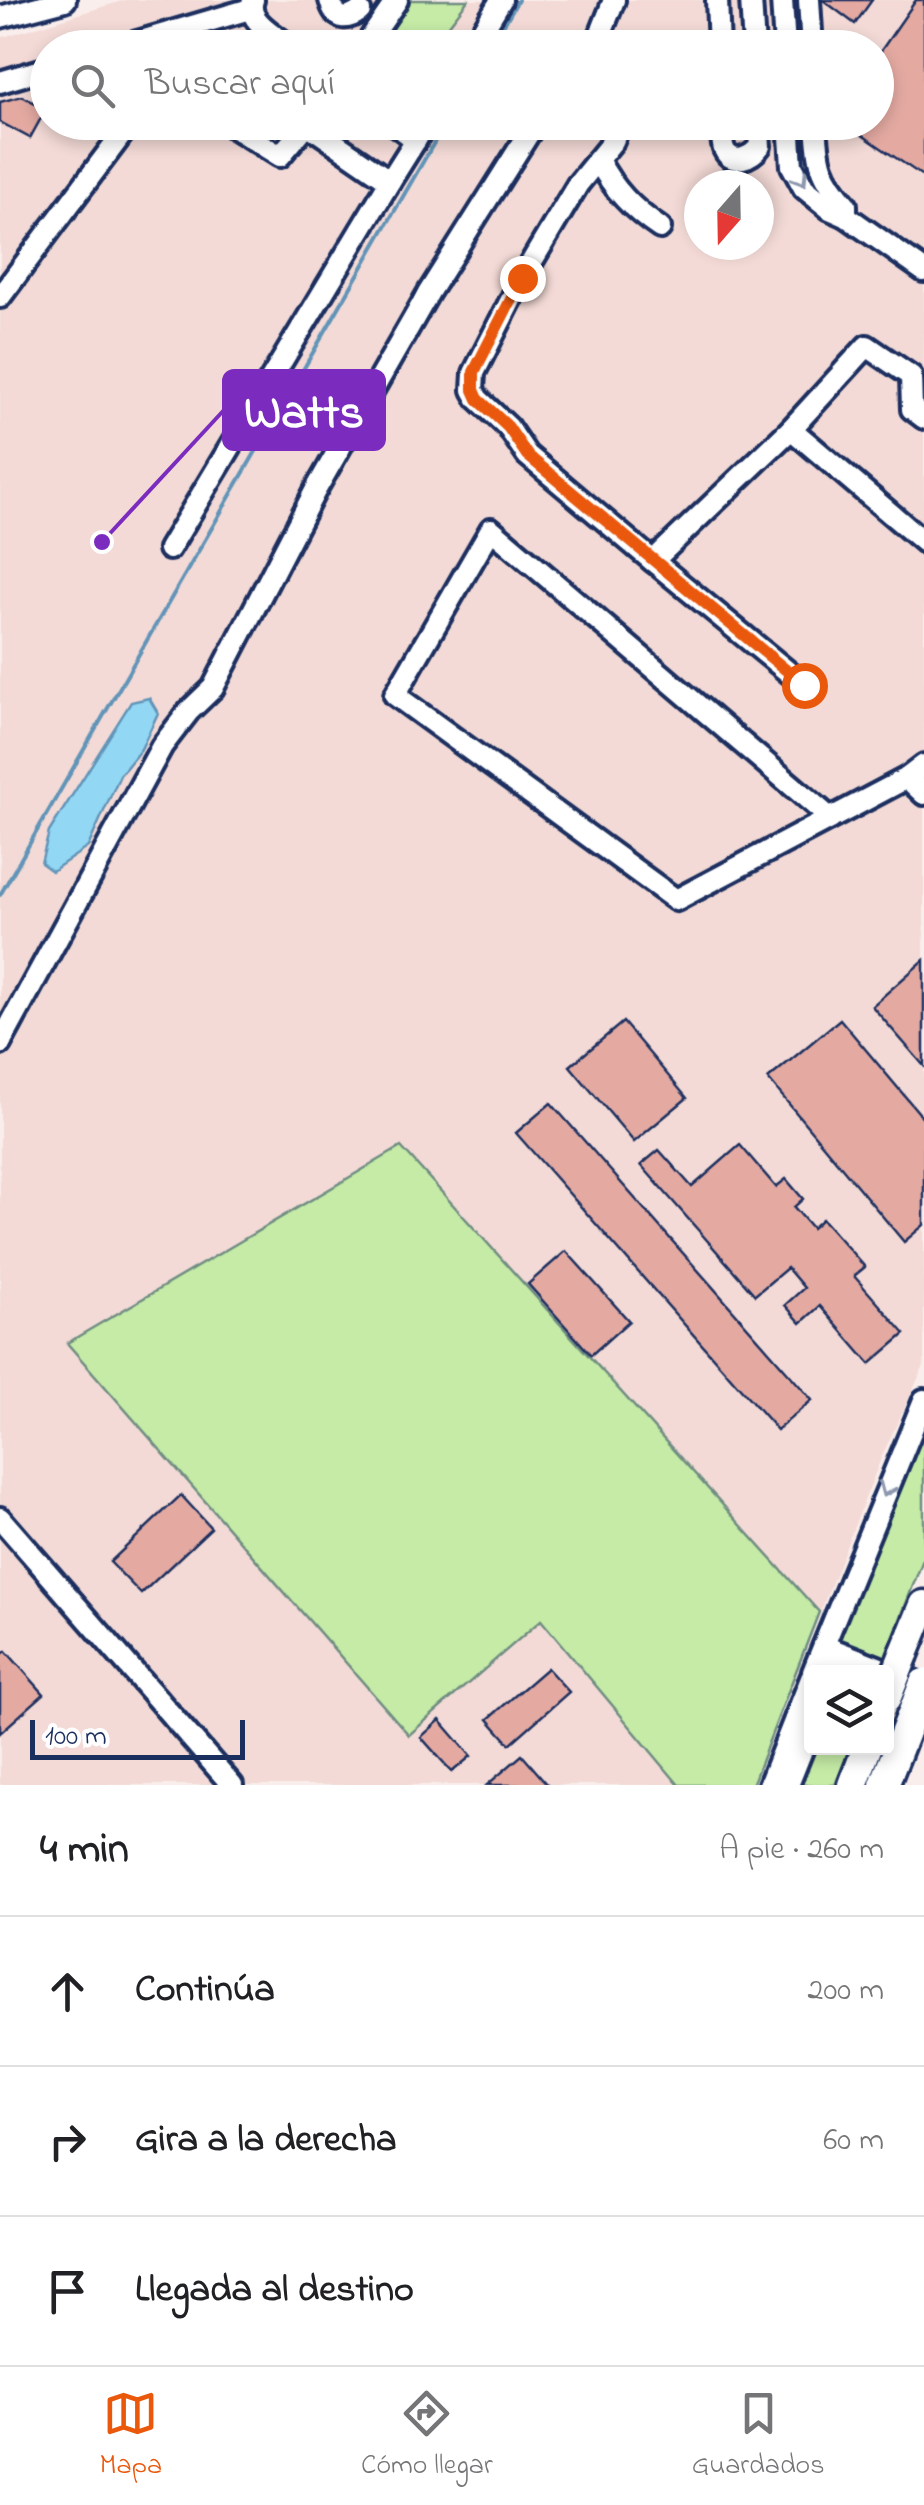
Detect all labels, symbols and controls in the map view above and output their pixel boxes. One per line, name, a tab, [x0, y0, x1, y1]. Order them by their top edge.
search box	[30, 30, 894, 140]
text: Buscar aquí	[145, 57, 335, 113]
icon: search	[65, 58, 120, 113]
one-way arrow	[789, 169, 808, 187]
north arrow	[684, 170, 774, 260]
route end	[500, 256, 546, 302]
callout: Watts	[224, 371, 384, 449]
text: Watts	[244, 380, 364, 450]
route start	[782, 663, 828, 709]
one-way arrow	[877, 1480, 897, 1497]
map controls	[804, 1665, 894, 1755]
button: layers	[804, 1665, 894, 1755]
scale bar	[30, 1715, 245, 1760]
text: 100 m	[45, 1717, 107, 1758]
text: 4 min	[40, 1820, 129, 1881]
text: A pie · 260 m	[719, 1827, 884, 1874]
text: Continúa	[135, 1963, 275, 2019]
icon: ahead	[40, 1964, 95, 2019]
text: 200 m	[808, 1968, 884, 2015]
text: Gira a la derecha	[135, 2113, 397, 2169]
icon: right	[40, 2114, 95, 2169]
text: 60 m	[823, 2118, 884, 2165]
text: Llegada al destino	[135, 2263, 414, 2319]
icon: arrive	[40, 2264, 95, 2319]
tab: Mapa	[100, 2386, 162, 2487]
tab: Cómo llegar	[361, 2386, 493, 2487]
tab: Guardados	[692, 2386, 824, 2487]

